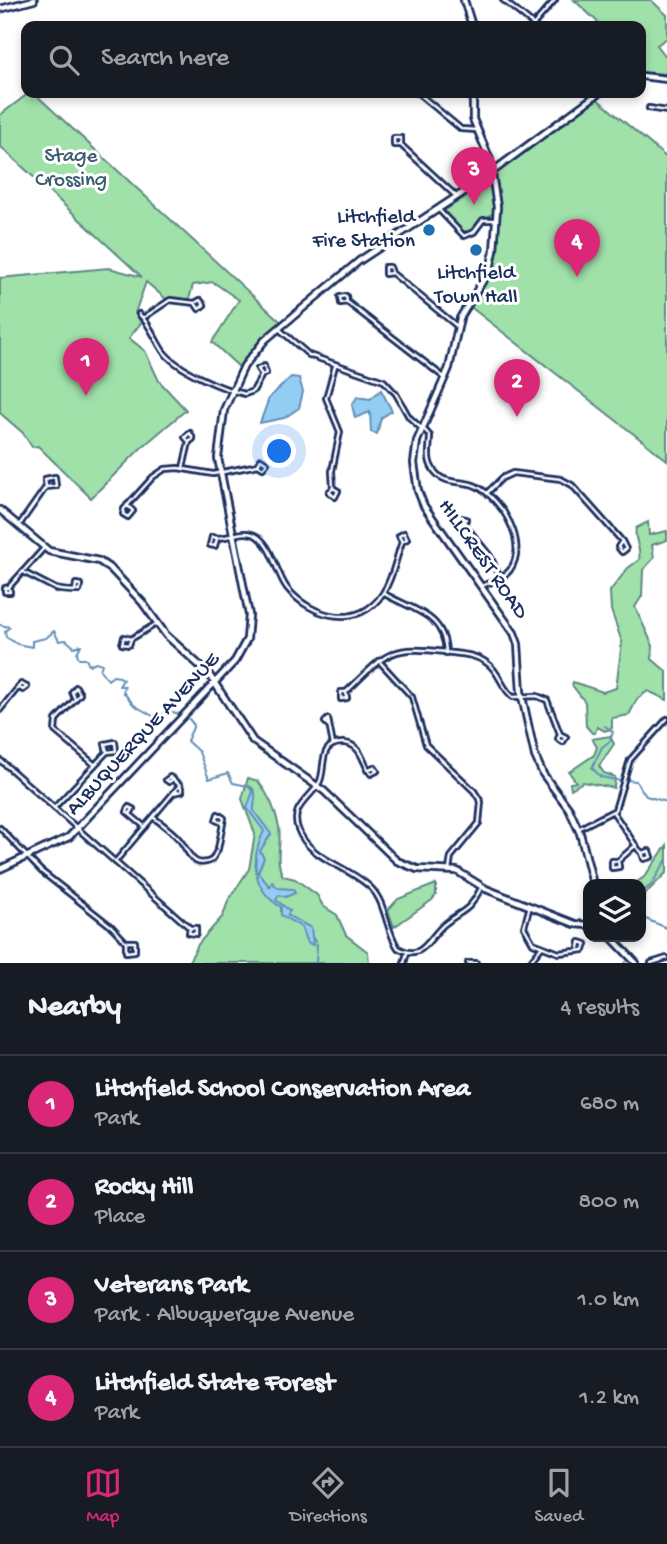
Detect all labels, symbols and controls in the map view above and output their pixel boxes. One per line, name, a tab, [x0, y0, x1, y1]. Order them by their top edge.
search box	[21, 21, 646, 98]
icon: search	[45, 41, 83, 79]
text: Search here	[101, 44, 229, 75]
park label: Stage Crossing	[35, 145, 107, 194]
pin: 3	[451, 147, 497, 205]
place label: Litchfield Fire Station	[311, 206, 417, 255]
pin: 4	[554, 219, 600, 277]
marker: Litchfield Fire Station	[421, 222, 437, 238]
marker: Litchfield Town Hall	[468, 242, 484, 258]
place label: Litchfield Town Hall	[433, 262, 518, 311]
pin: 1	[63, 338, 109, 396]
pin: 2	[494, 359, 540, 417]
your location	[262, 434, 296, 468]
street label: HILLCREST ROAD	[431, 495, 533, 625]
street label: ALBUQUERQUE AVENUE	[62, 648, 227, 822]
map controls	[583, 879, 646, 942]
button: layers	[583, 879, 646, 942]
text: Nearby	[28, 991, 121, 1026]
text: 4 results	[560, 995, 639, 1022]
text: Litchfield School Conservation Area	[95, 1075, 470, 1106]
text: 1	[46, 1091, 56, 1118]
text: 680 m	[580, 1091, 639, 1118]
text: Park	[95, 1106, 139, 1133]
text: Rocky Hill	[95, 1173, 193, 1204]
text: 2	[45, 1189, 57, 1216]
text: 800 m	[579, 1189, 639, 1216]
text: Place	[95, 1204, 145, 1231]
text: Veterans Park	[95, 1271, 248, 1302]
text: 3	[45, 1287, 57, 1314]
text: 1.0 km	[577, 1287, 639, 1314]
text: Park · Albuquerque Avenue	[95, 1302, 354, 1329]
text: Litchfield State Forest	[95, 1369, 335, 1400]
text: 4	[46, 1385, 56, 1412]
text: 1.2 km	[579, 1385, 639, 1412]
text: Park	[95, 1400, 139, 1427]
tab: Map	[84, 1464, 122, 1529]
tab: Directions	[290, 1464, 367, 1529]
tab: Saved	[534, 1464, 583, 1529]

